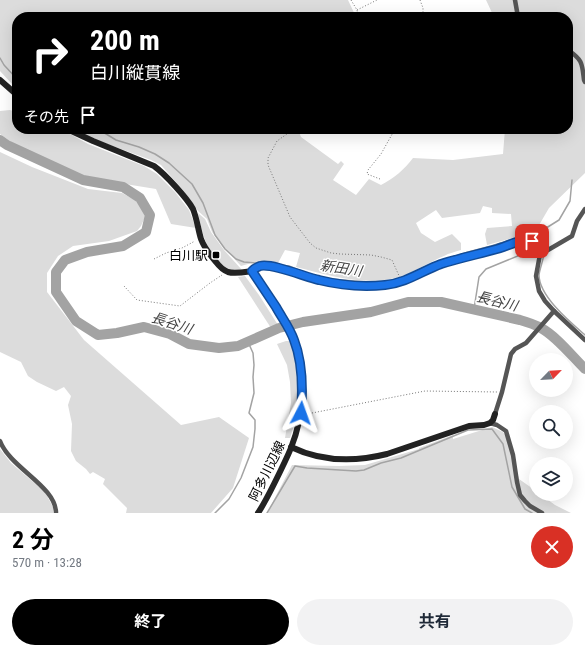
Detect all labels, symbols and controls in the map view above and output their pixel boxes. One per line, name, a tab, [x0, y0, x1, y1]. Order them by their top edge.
text: 200 m	[90, 24, 160, 57]
icon: right	[24, 28, 76, 80]
text: 白川縦貫線	[90, 62, 180, 83]
icon: arrive	[77, 104, 99, 126]
text: その先	[24, 108, 69, 126]
pin	[515, 224, 549, 258]
icon: arrive	[521, 230, 543, 252]
place label: 白川駅	[169, 248, 208, 263]
marker: 白川駅	[211, 250, 221, 260]
water label: 新田川	[319, 257, 365, 279]
water label: 長谷川	[475, 288, 521, 314]
water label: 長谷川	[150, 309, 196, 338]
north arrow	[529, 353, 573, 397]
map controls	[529, 353, 573, 501]
position arrow	[280, 392, 322, 434]
button: search	[529, 405, 573, 449]
street label: 阿多川辺線	[246, 438, 288, 504]
button: layers	[529, 457, 573, 501]
text: 2 分	[12, 526, 54, 554]
button: close	[531, 526, 573, 568]
text: 570 m · 13:28	[12, 555, 82, 570]
button: 終了	[12, 599, 289, 645]
button: 共有	[297, 599, 573, 645]

